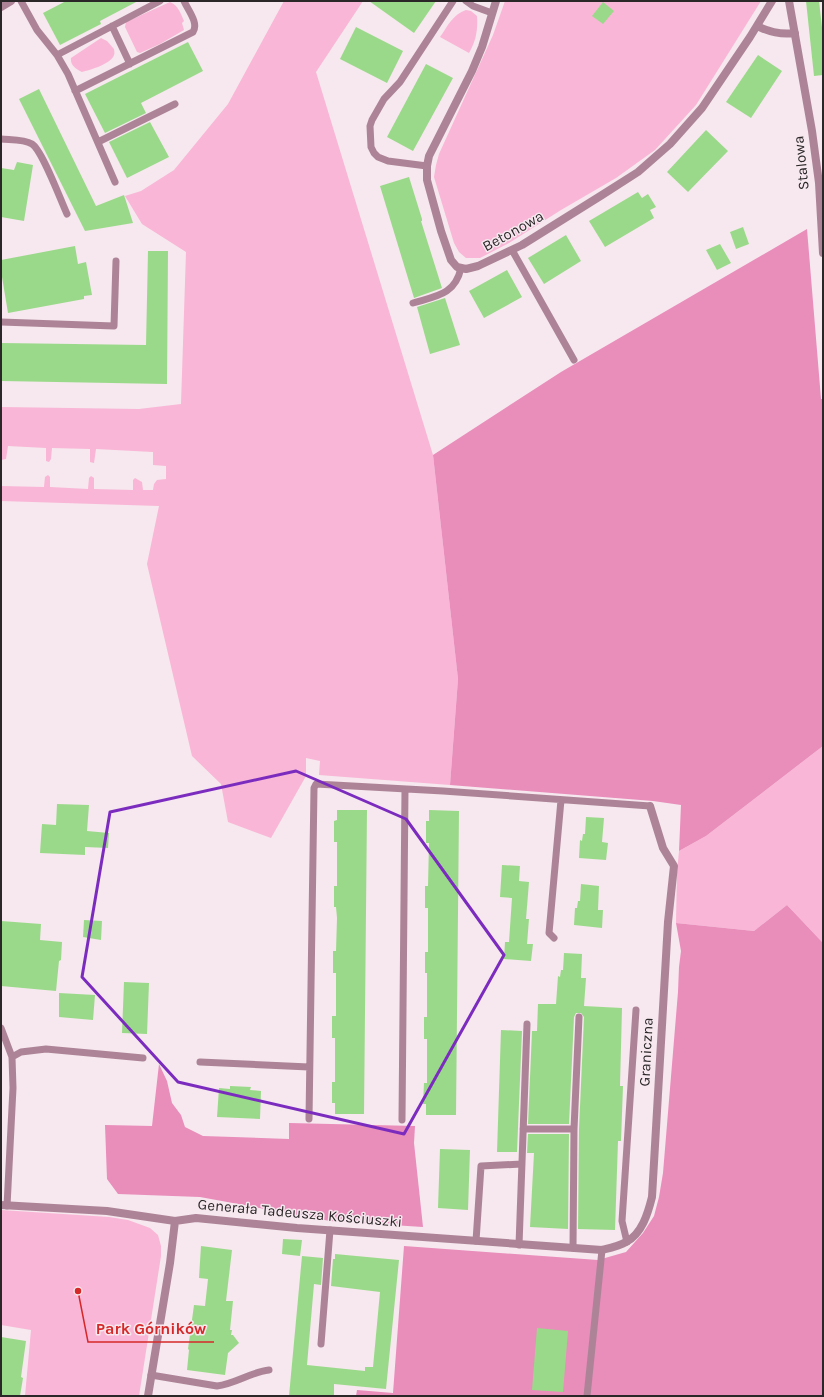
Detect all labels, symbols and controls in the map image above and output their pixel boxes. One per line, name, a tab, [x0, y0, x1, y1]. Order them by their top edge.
street label: Stalowa	[789, 135, 813, 191]
street label: Betonowa	[479, 207, 547, 255]
street label: Graniczna	[635, 1017, 657, 1087]
street label: Generała Tadeusza Kościuszki	[197, 1195, 403, 1231]
callout: Park Górników	[88, 1314, 214, 1342]
text: Park Górników	[96, 1319, 206, 1338]

